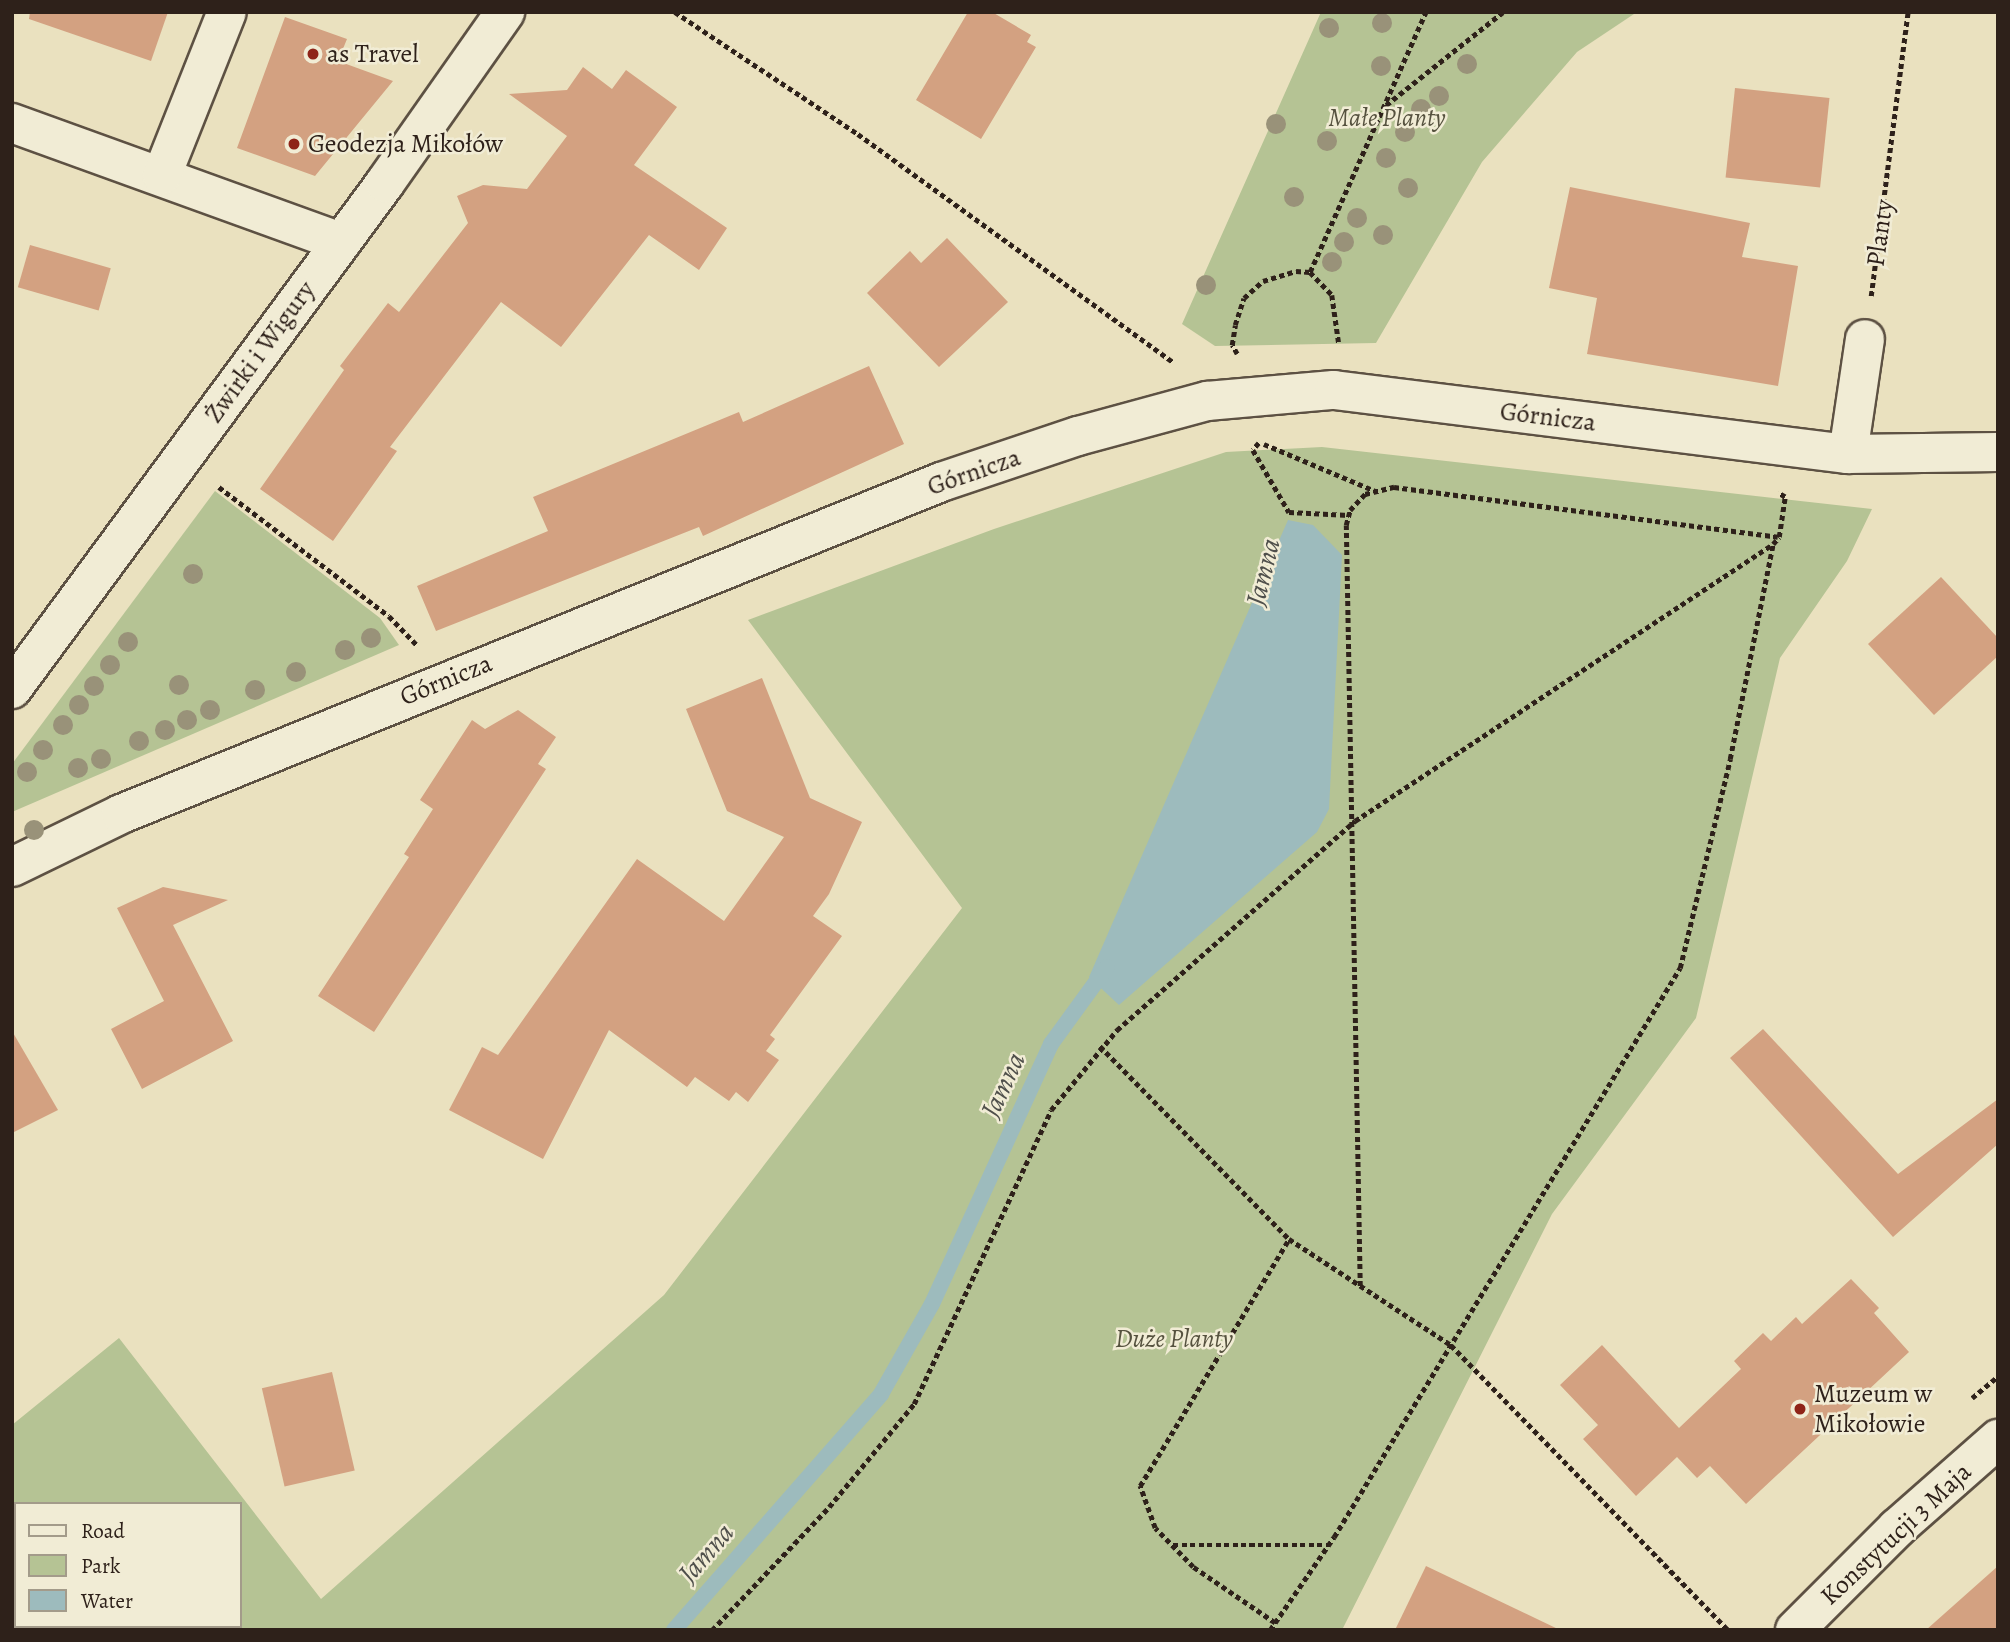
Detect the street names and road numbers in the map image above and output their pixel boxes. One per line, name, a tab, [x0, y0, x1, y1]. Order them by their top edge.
street label: Planty	[1860, 198, 1900, 268]
street label: Żwirki i Wigury	[198, 275, 322, 429]
street label: Górnicza	[1498, 396, 1598, 438]
street label: Górnicza	[923, 442, 1025, 502]
street label: Górnicza	[395, 647, 497, 713]
street label: Konstytucji 3 Maja	[1814, 1456, 1978, 1612]

